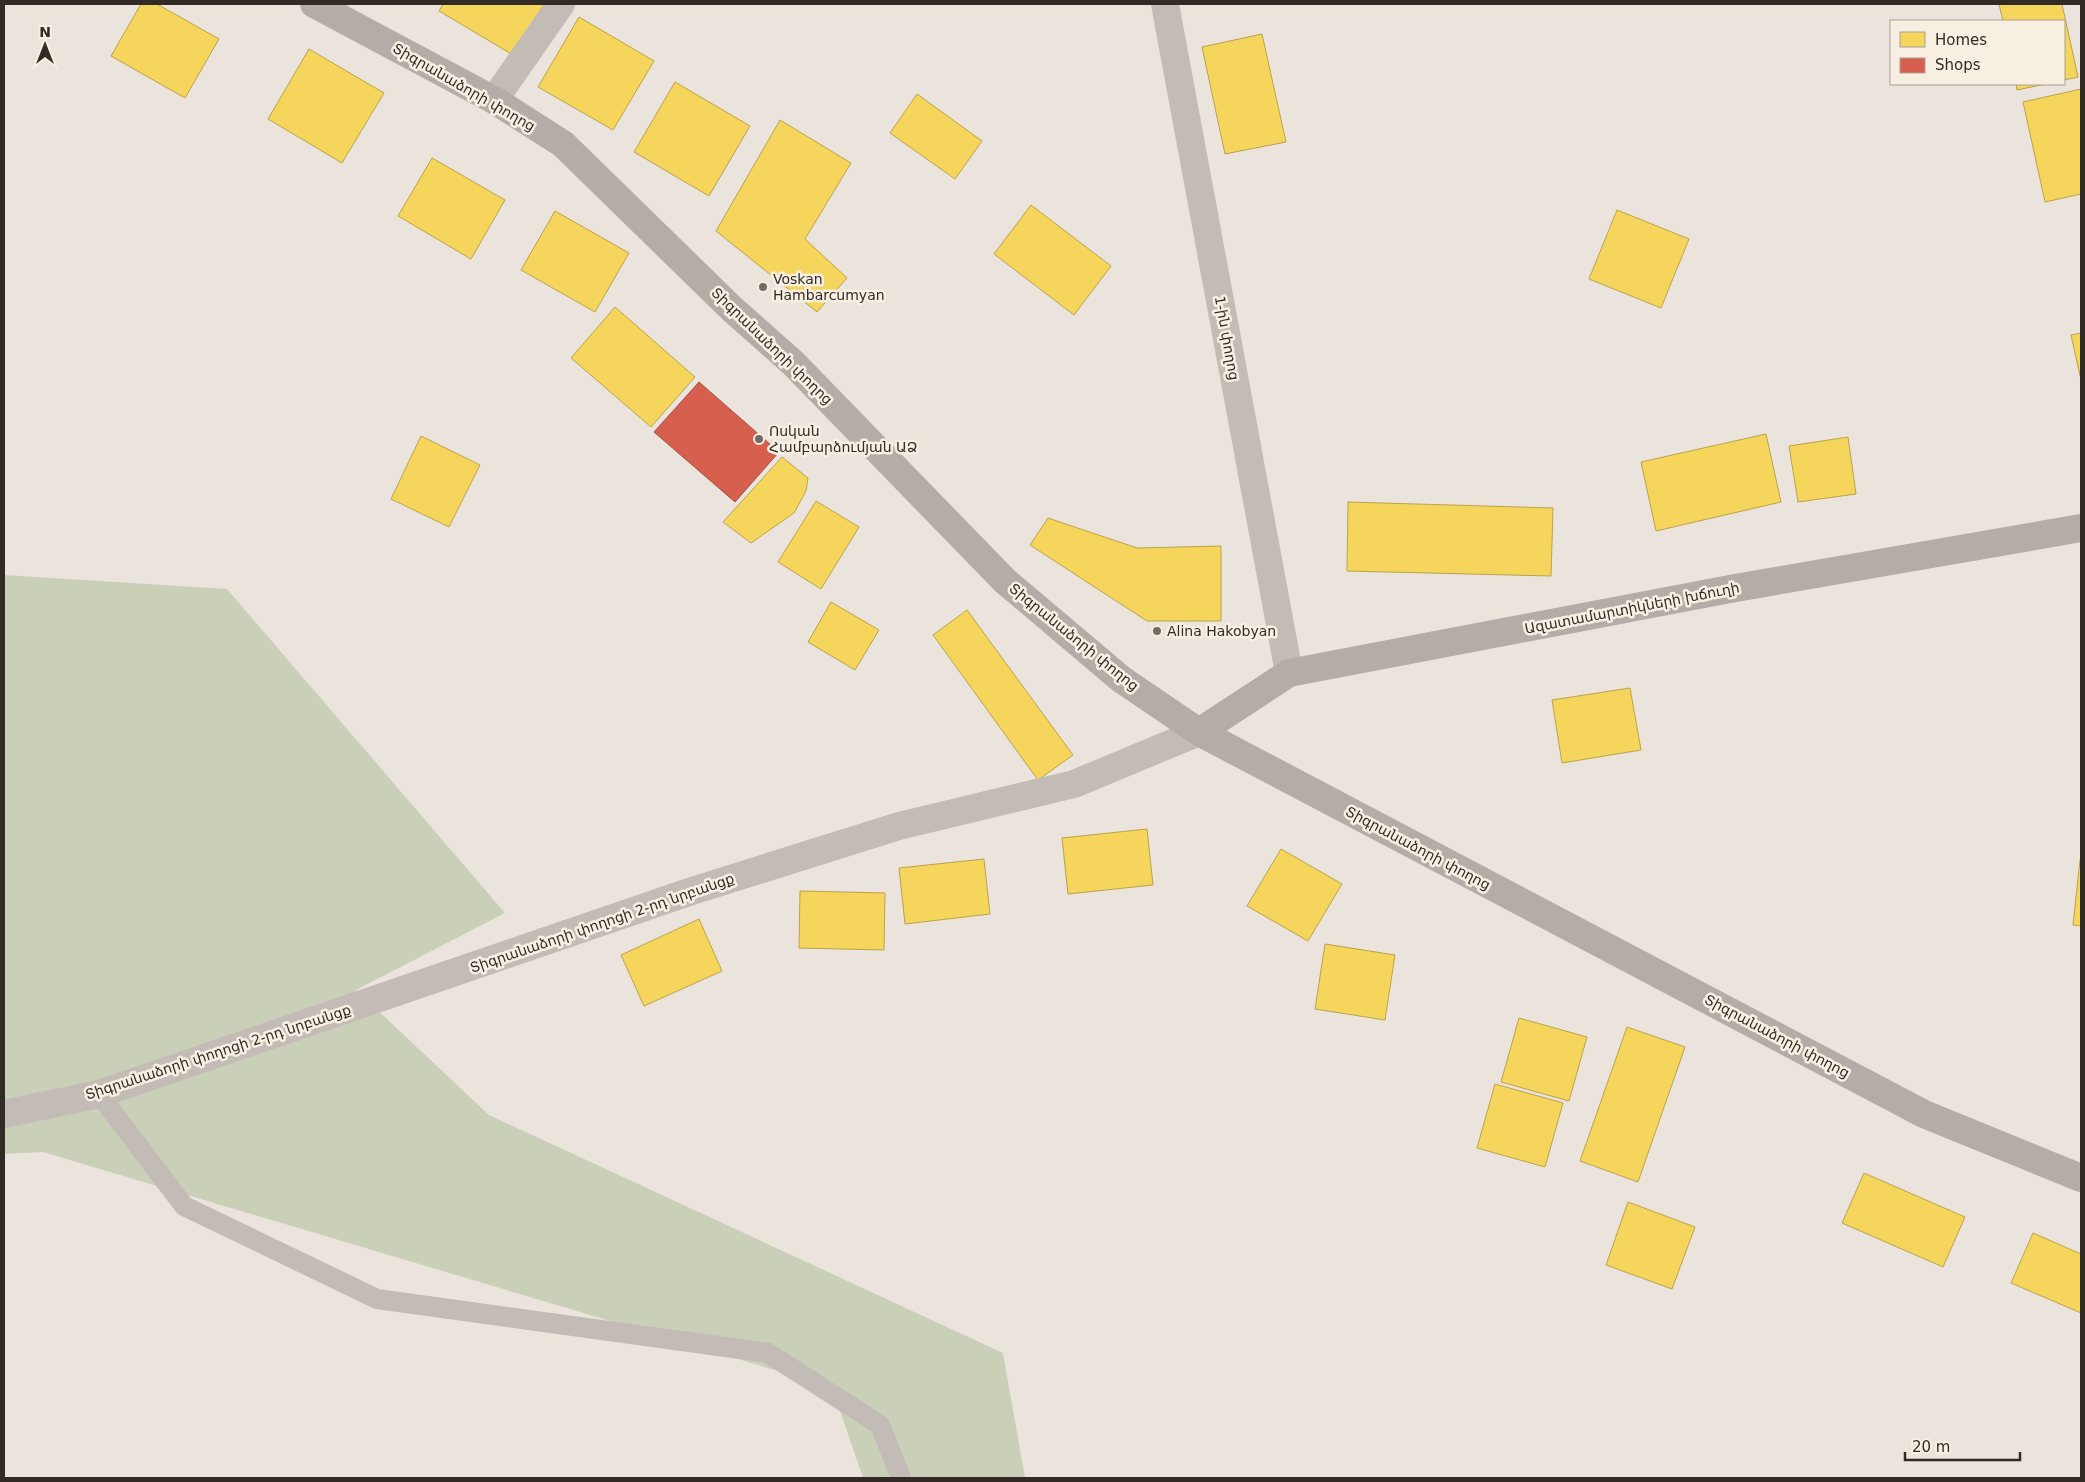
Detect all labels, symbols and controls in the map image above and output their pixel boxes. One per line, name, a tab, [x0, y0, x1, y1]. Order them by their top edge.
north arrow	[20, 20, 70, 70]
legend	[1890, 20, 2065, 85]
text: N	[39, 24, 51, 40]
text: Homes	[1935, 31, 1987, 49]
street label: Տիգրանաձորի փողոց	[390, 40, 538, 134]
text: Shops	[1935, 56, 1981, 74]
place label: Voskan Hambarcumyan	[773, 271, 885, 303]
marker: Voskan Hambarcumyan	[757, 281, 769, 293]
street label: Տիգրանաձորի փողոց	[708, 284, 836, 408]
street label: 1-ին փողոց	[1212, 295, 1242, 381]
place label: Ոսկան Համբարձումյան ԱՁ	[769, 423, 917, 455]
marker: Ոսկան Համբարձումյան ԱՁ	[753, 433, 765, 445]
street label: Ազատամարտիկների խճուղի	[1523, 579, 1741, 637]
street label: Տիգրանաձորի փողոց	[1006, 580, 1142, 694]
place label: Alina Hakobyan	[1167, 623, 1276, 639]
marker: Alina Hakobyan	[1151, 625, 1163, 637]
street label: Տիգրանաձորի փողոց	[1343, 803, 1493, 893]
street label: Տիգրանաձորի փողոցի 2-րդ նրբանցք	[468, 870, 736, 976]
street label: Տիգրանաձորի փողոց	[1702, 991, 1852, 1081]
street label: Տիգրանաձորի փողոցի 2-րդ նրբանցք	[83, 1001, 353, 1103]
scale bar	[1905, 1430, 2020, 1462]
text: 20 m	[1912, 1438, 1950, 1456]

